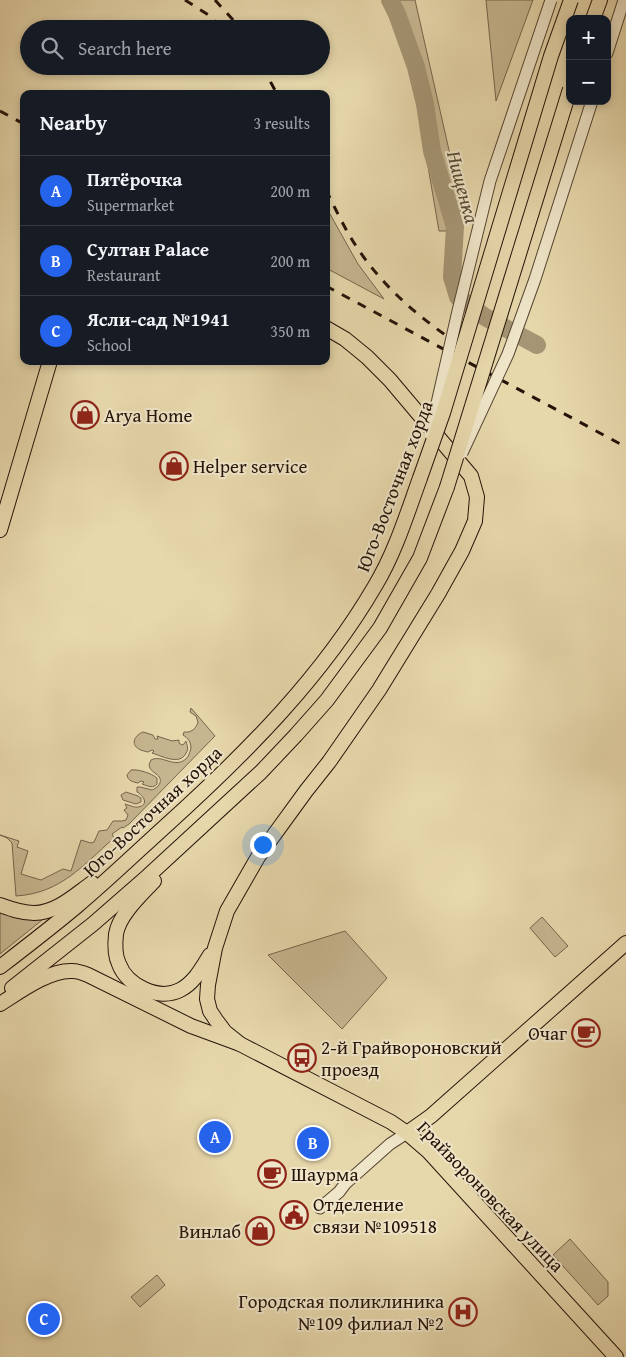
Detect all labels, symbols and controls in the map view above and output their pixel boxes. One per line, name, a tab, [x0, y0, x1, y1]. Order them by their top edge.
map controls	[566, 15, 611, 105]
button: +	[566, 15, 611, 60]
search box	[20, 20, 330, 75]
icon: search	[38, 34, 66, 62]
text: Search here	[78, 34, 172, 62]
button: −	[566, 60, 611, 105]
text: Nearby	[40, 107, 107, 138]
text: 3 results	[253, 111, 310, 135]
water label: Нищенка	[440, 147, 487, 227]
text: Пятёрочка	[87, 165, 182, 193]
text: A	[51, 179, 61, 203]
text: 200 m	[270, 179, 310, 203]
text: Supermarket	[87, 193, 174, 217]
text: Султан Palace	[87, 235, 209, 263]
text: B	[51, 249, 61, 273]
text: 200 m	[270, 249, 310, 273]
text: Restaurant	[87, 263, 161, 287]
text: Ясли-сад №1941	[87, 305, 230, 333]
text: C	[51, 319, 61, 343]
text: 350 m	[270, 319, 310, 343]
text: School	[87, 333, 131, 357]
street label: Юго-Восточная хорда	[348, 396, 440, 576]
shop icon: Arya Home	[70, 400, 100, 430]
place label: Arya Home	[104, 401, 193, 429]
shop icon: Helper service	[159, 451, 189, 481]
place label: Helper service	[193, 452, 308, 480]
street label: Юго-Восточная хорда	[76, 739, 228, 883]
your location	[250, 832, 276, 858]
cafe icon: Очаг	[571, 1018, 601, 1048]
place label: Очаг	[528, 1019, 567, 1047]
place label: 2-й Грайвороновский проезд	[321, 1033, 502, 1083]
bus stop icon: 2-й Грайвороновский проезд	[287, 1043, 317, 1073]
street label: Грайвороновская улица	[411, 1114, 571, 1278]
pin: A	[199, 1118, 231, 1156]
pin: B	[297, 1124, 329, 1162]
cafe icon: Шаурма	[257, 1159, 287, 1189]
place label: Шаурма	[291, 1160, 358, 1188]
place label: Отделение связи №109518	[313, 1190, 437, 1240]
public building icon: Отделение связи №109518	[279, 1200, 309, 1230]
shop icon: Винлаб	[245, 1216, 275, 1246]
place label: Винлаб	[179, 1217, 241, 1245]
place label: Городская поликлиника №109 филиал №2	[238, 1287, 444, 1337]
hospital icon: Городская поликлиника №109 филиал №2	[448, 1297, 478, 1327]
pin: C	[28, 1300, 60, 1338]

